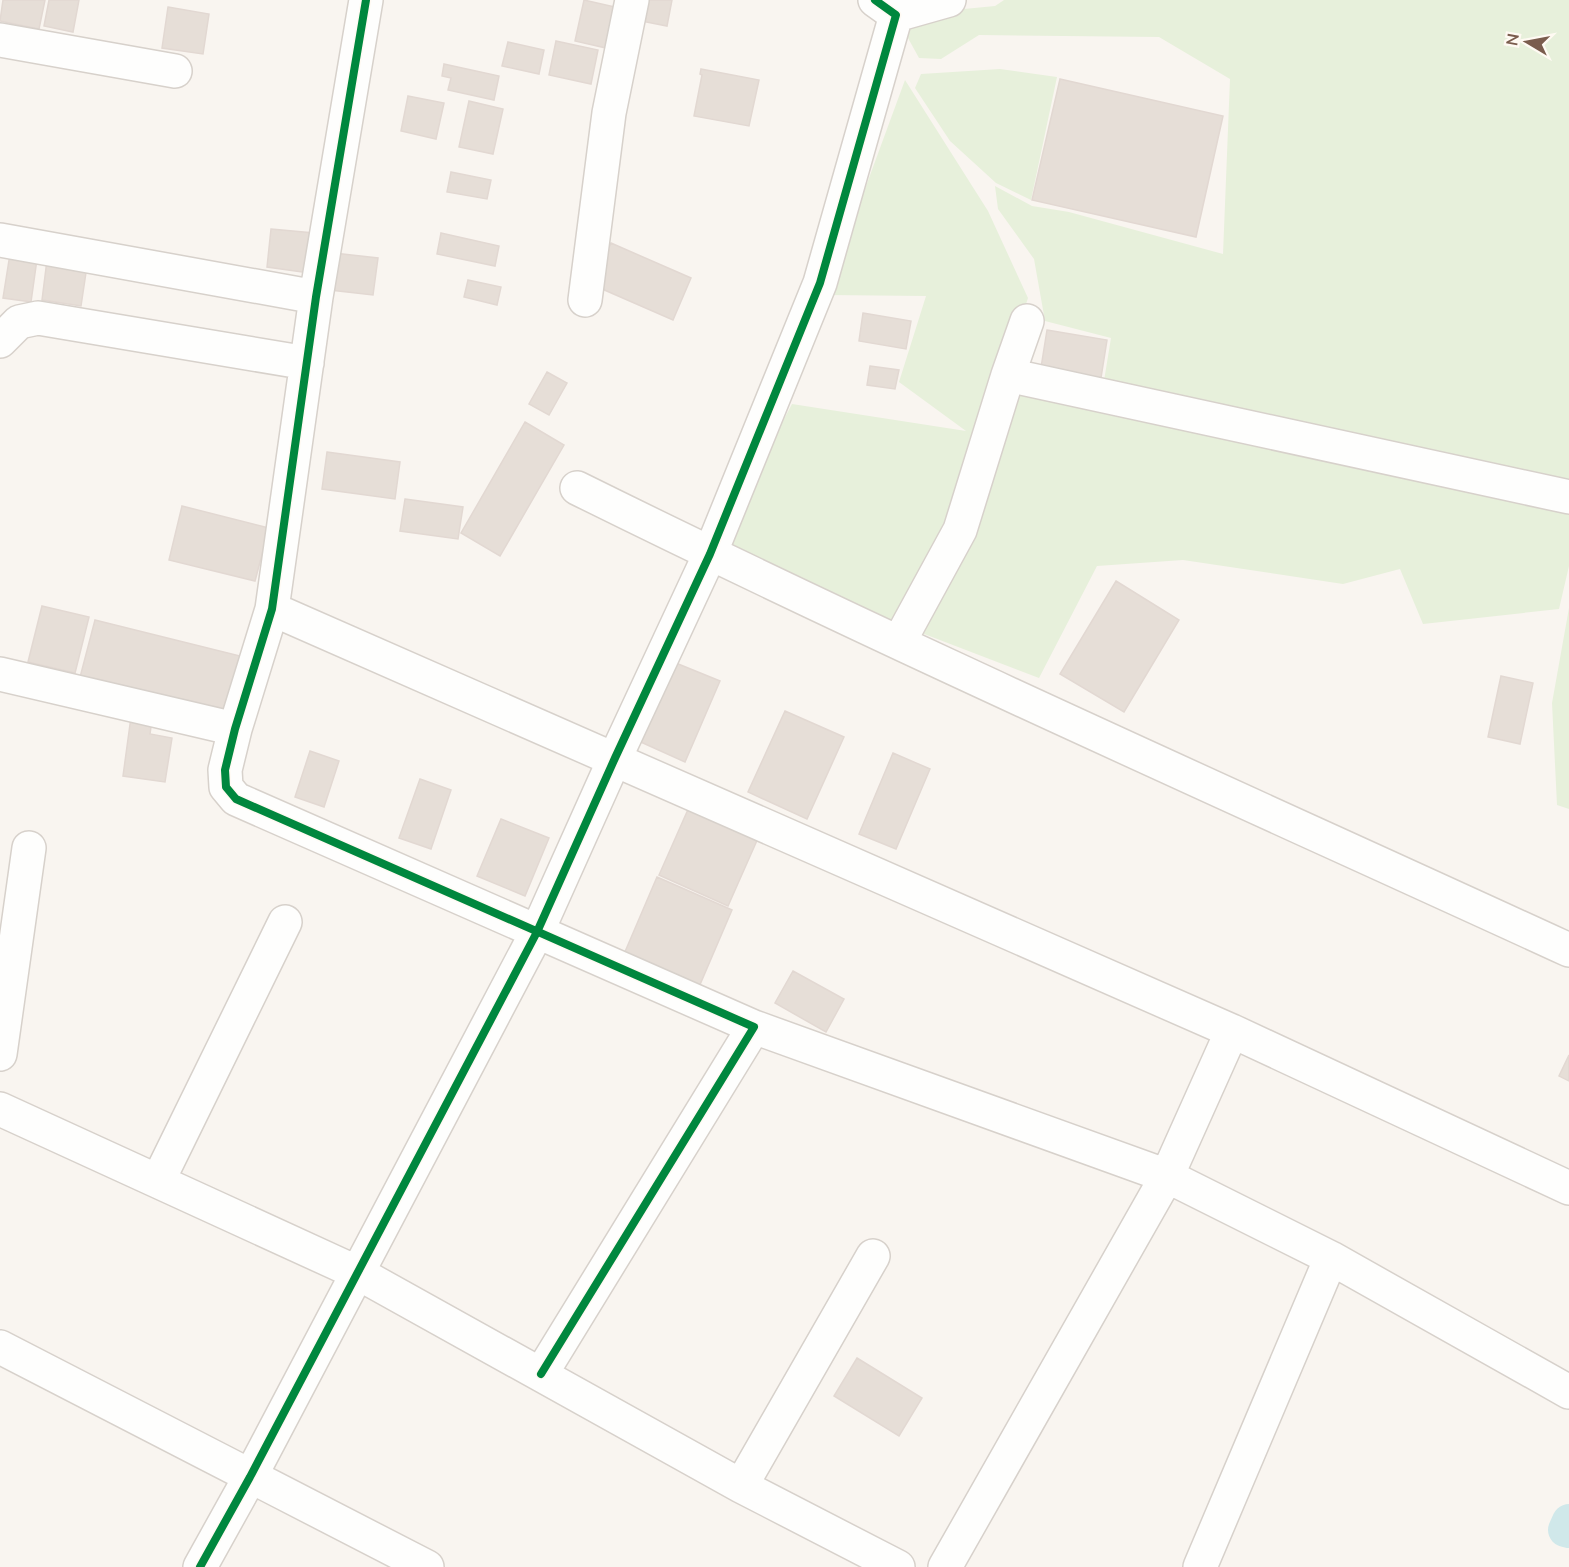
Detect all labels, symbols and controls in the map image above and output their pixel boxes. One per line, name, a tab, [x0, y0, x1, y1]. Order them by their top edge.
north arrow	[1497, 12, 1557, 72]
text: N	[1501, 32, 1523, 47]

